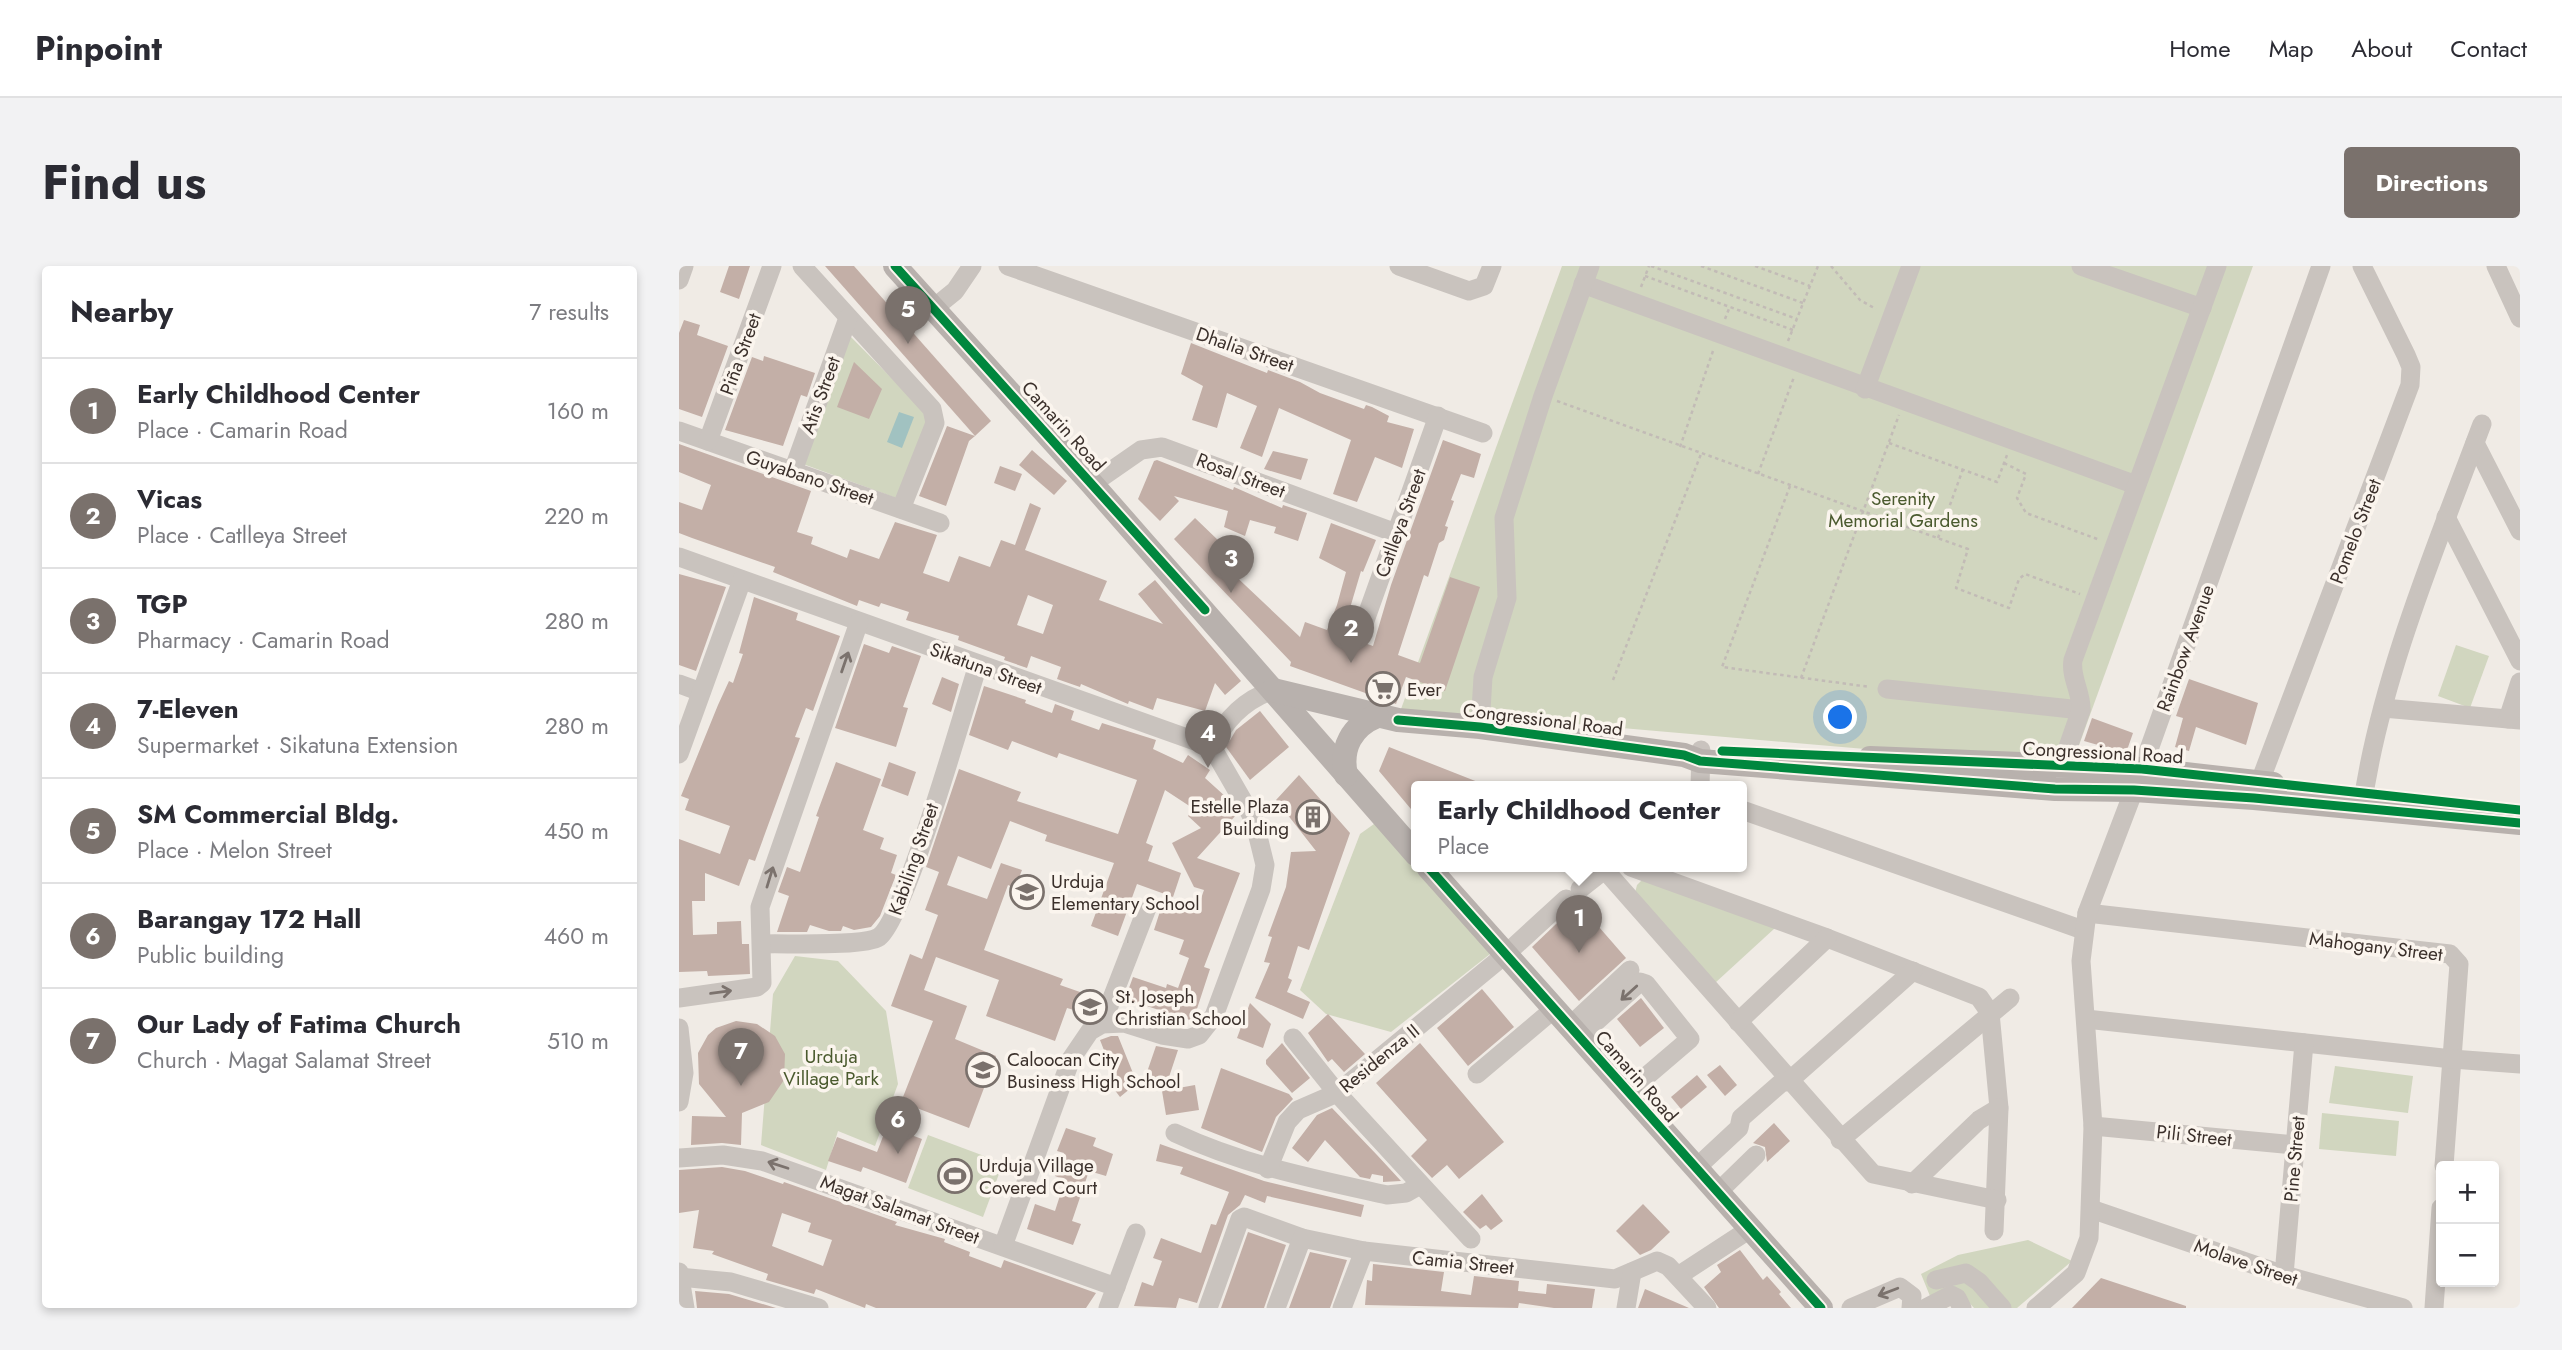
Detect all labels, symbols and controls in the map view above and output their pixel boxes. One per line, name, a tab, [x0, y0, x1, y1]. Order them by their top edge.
text: Pinpoint	[35, 25, 162, 72]
text: Home	[2169, 31, 2231, 66]
text: Map	[2269, 31, 2313, 66]
text: About	[2351, 31, 2412, 66]
text: Contact	[2450, 31, 2527, 66]
text: Find us	[42, 147, 206, 217]
button: Directions	[2344, 147, 2520, 218]
pin: 5	[885, 286, 931, 344]
text: Nearby	[70, 290, 173, 333]
text: 7 results	[529, 295, 609, 329]
street label: Piña Street	[713, 309, 768, 399]
street label: Dhalia Street	[1192, 320, 1298, 379]
street label: Atis Street	[794, 352, 847, 438]
text: Early Childhood Center	[137, 375, 420, 413]
street label: Camarin Road	[1015, 375, 1112, 478]
text: 1	[87, 394, 99, 428]
text: 160 m	[547, 394, 609, 428]
text: Place · Camarin Road	[137, 413, 348, 447]
street label: Guyabano Street	[742, 443, 878, 512]
street label: Rosal Street	[1192, 446, 1290, 505]
street label: Catlleya Street	[1368, 465, 1433, 581]
street label: Pomelo Street	[2323, 474, 2388, 588]
text: Vicas	[137, 480, 202, 518]
park label: Serenity Memorial Gardens	[1828, 485, 1978, 534]
text: 2	[85, 499, 101, 533]
text: 220 m	[544, 499, 609, 533]
text: Place · Catlleya Street	[137, 518, 347, 552]
pin: 3	[1208, 535, 1254, 593]
street label: Rainbow Avenue	[2150, 581, 2221, 715]
text: TGP	[137, 585, 188, 623]
text: 3	[86, 604, 100, 638]
text: 280 m	[545, 604, 609, 638]
pin: 2	[1328, 605, 1374, 663]
text: Pharmacy · Camarin Road	[137, 623, 390, 657]
street label: Sikatuna Street	[926, 636, 1046, 701]
one-way arrow	[839, 651, 852, 673]
supermarket icon: Ever	[1364, 670, 1402, 708]
place label: Ever	[1407, 676, 1442, 703]
text: 7-Eleven	[137, 690, 239, 728]
street label: Congressional Road	[1461, 696, 1624, 743]
your location	[1823, 700, 1857, 734]
text: 4	[85, 709, 101, 743]
text: 280 m	[545, 709, 609, 743]
pin: 4	[1185, 710, 1231, 768]
text: Supermarket · Sikatuna Extension	[137, 728, 458, 762]
street label: Congressional Road	[2022, 735, 2184, 770]
popup	[1411, 781, 1747, 872]
text: Early Childhood Center	[1437, 791, 1721, 829]
place label: Estelle Plaza Building	[1191, 793, 1289, 842]
text: SM Commercial Bldg.	[137, 795, 399, 833]
building icon: Estelle Plaza Building	[1294, 798, 1332, 836]
street label: Kabiling Street	[882, 799, 945, 919]
text: 5	[86, 814, 100, 848]
text: 450 m	[544, 814, 609, 848]
text: Place	[1437, 829, 1489, 863]
text: Place · Melon Street	[137, 833, 332, 867]
one-way arrow	[764, 866, 777, 888]
place label: Urduja Elementary School	[1051, 868, 1200, 917]
school or university icon: Urduja Elementary School	[1008, 873, 1046, 911]
pin: 1	[1556, 895, 1602, 953]
text: Barangay 172 Hall	[137, 900, 361, 938]
text: 6	[85, 919, 101, 953]
text: 460 m	[544, 919, 609, 953]
street label: Mahogany Street	[2308, 925, 2445, 968]
text: Public building	[137, 938, 284, 972]
place label: St. Joseph Christian School	[1115, 983, 1246, 1032]
one-way arrow	[1620, 985, 1638, 1001]
one-way arrow	[709, 986, 732, 999]
school or university icon: St. Joseph Christian School	[1071, 988, 1109, 1026]
text: Our Lady of Fatima Church	[137, 1005, 461, 1043]
street label: Residenza II	[1333, 1018, 1425, 1099]
text: 7	[86, 1024, 100, 1058]
text: 510 m	[547, 1024, 609, 1058]
street label: Camarin Road	[1589, 1024, 1684, 1128]
pin: 7	[718, 1028, 764, 1086]
text: Church · Magat Salamat Street	[137, 1043, 431, 1077]
park label: Urduja Village Park	[783, 1043, 879, 1092]
place label: Caloocan City Business High School	[1007, 1046, 1181, 1095]
school or university icon: Caloocan City Business High School	[964, 1051, 1002, 1089]
pin: 6	[875, 1096, 921, 1154]
street label: Pine Street	[2277, 1115, 2312, 1203]
street label: Pili Street	[2155, 1118, 2233, 1153]
place label: Urduja Village Covered Court	[979, 1152, 1097, 1201]
sports icon: Urduja Village Covered Court	[936, 1157, 974, 1195]
one-way arrow	[767, 1158, 789, 1171]
map controls	[2436, 1161, 2499, 1287]
button: +	[2436, 1161, 2499, 1224]
street label: Magat Salamat Street	[817, 1168, 983, 1251]
button: −	[2436, 1224, 2499, 1287]
street label: Molave Street	[2190, 1232, 2302, 1293]
street label: Camia Street	[1411, 1244, 1516, 1281]
one-way arrow	[1878, 1286, 1899, 1299]

